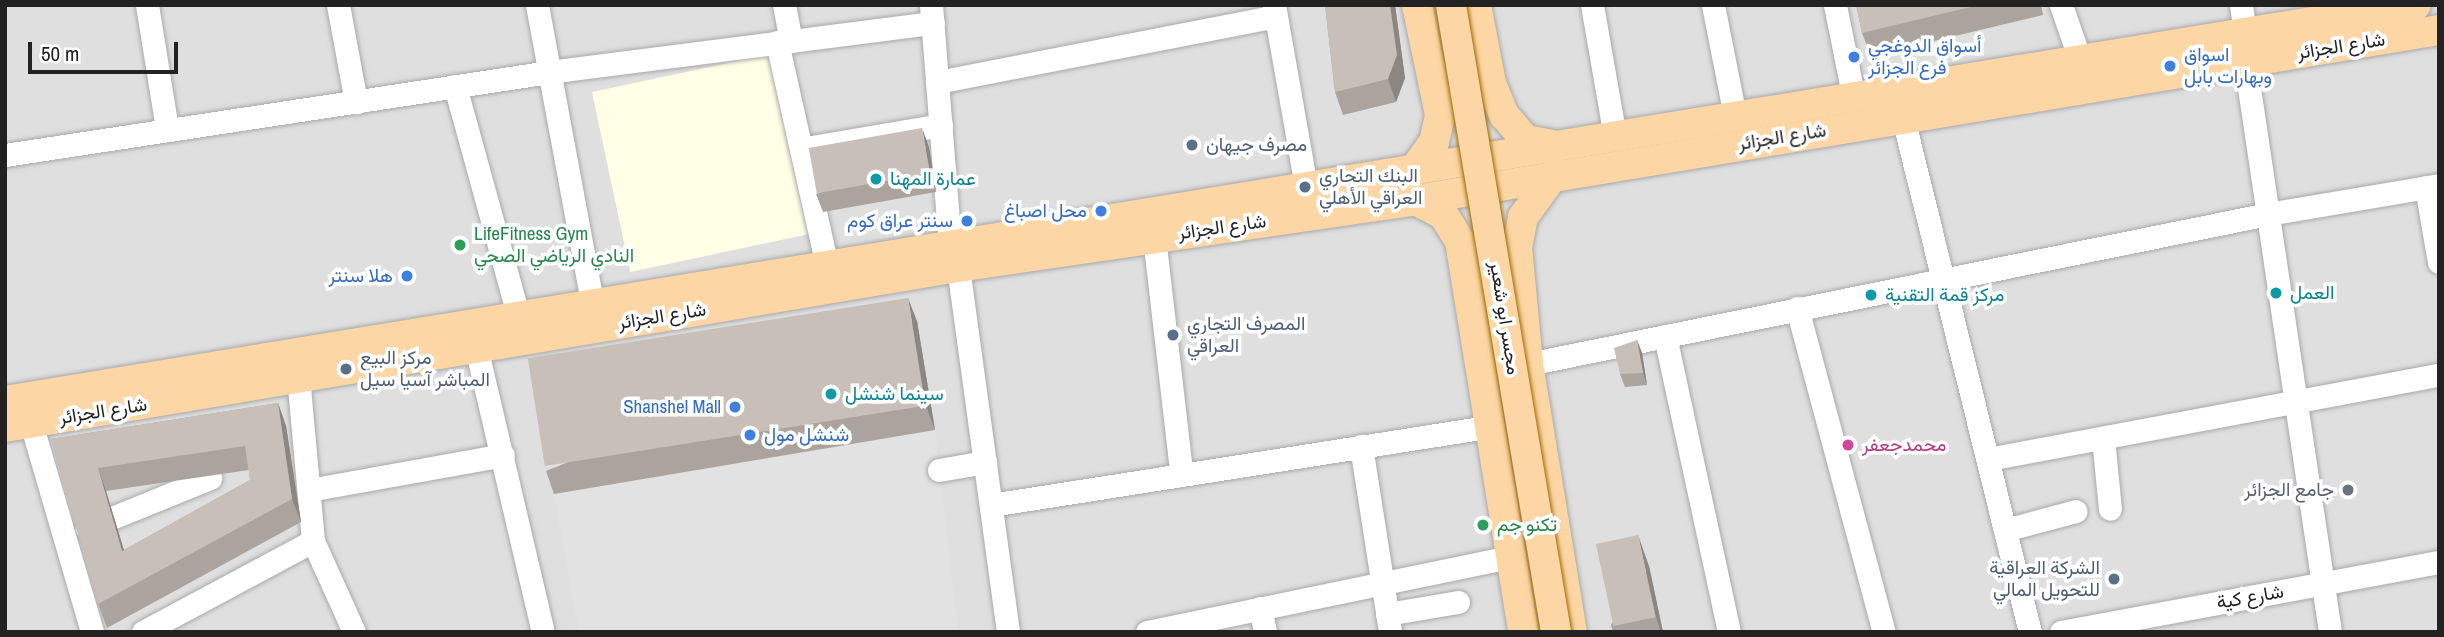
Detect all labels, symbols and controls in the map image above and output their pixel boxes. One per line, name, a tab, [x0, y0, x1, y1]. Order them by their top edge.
scale bar	[32, 28, 182, 72]
street label: شارع الجزائر	[2295, 28, 2387, 64]
place label: أسواق الدوغجي فرع الجزائر	[1868, 35, 1981, 79]
text: 50 m	[41, 39, 79, 68]
place label: اسواق وبهارات بابل	[2184, 44, 2272, 88]
marker: أسواق الدوغجي فرع الجزائر	[1846, 49, 1862, 65]
marker: اسواق وبهارات بابل	[2162, 58, 2178, 74]
street label: شارع الجزائر	[1736, 119, 1828, 155]
place label: مصرف جيهان	[1206, 134, 1307, 156]
marker: مصرف جيهان	[1184, 137, 1200, 153]
place label: البنك التجاري العراقي الأهلي	[1319, 165, 1422, 209]
place label: عمارة المهنا	[890, 168, 976, 190]
marker: عمارة المهنا	[868, 171, 884, 187]
marker: البنك التجاري العراقي الأهلي	[1297, 179, 1313, 195]
place label: محل اصباغ	[1004, 200, 1087, 222]
marker: محل اصباغ	[1093, 203, 1109, 219]
place label: سنتر عراق كوم	[847, 210, 953, 232]
street label: شارع الجزائر	[1176, 210, 1268, 244]
marker: سنتر عراق كوم	[959, 213, 975, 229]
place label: LifeFitness Gym النادي الرياضي الصحي	[474, 223, 634, 267]
marker: LifeFitness Gym النادي الرياضي الصحي	[452, 237, 468, 253]
street label: مجسر ابو شعير	[1485, 260, 1525, 376]
place label: هلا سنتر	[328, 265, 393, 287]
marker: هلا سنتر	[399, 268, 415, 284]
place label: العمل	[2290, 282, 2334, 304]
place label: مركز قمة التقنية	[1885, 284, 2004, 306]
marker: العمل	[2268, 285, 2284, 301]
marker: مركز قمة التقنية	[1863, 287, 1879, 303]
street label: شارع الجزائر	[616, 298, 708, 334]
place label: المصرف التجاري العراقي	[1187, 313, 1305, 357]
marker: المصرف التجاري العراقي	[1165, 327, 1181, 343]
place label: مركز البيع المباشر آسيا سيل	[360, 347, 490, 391]
marker: مركز البيع المباشر آسيا سيل	[338, 361, 354, 377]
place label: سينما شنشل	[845, 383, 944, 405]
marker: سينما شنشل	[823, 386, 839, 402]
street label: شارع الجزائر	[57, 393, 149, 429]
place label: Shanshel Mall	[623, 396, 721, 418]
marker: Shanshel Mall	[727, 399, 743, 415]
place label: شنشل مول	[764, 424, 849, 446]
marker: شنشل مول	[742, 427, 758, 443]
place label: محمدجعفر	[1862, 434, 1946, 456]
marker: محمدجعفر	[1840, 437, 1856, 453]
place label: جامع الجزائر	[2244, 479, 2334, 501]
marker: جامع الجزائر	[2340, 482, 2356, 498]
place label: تكنو جم	[1497, 514, 1557, 536]
marker: تكنو جم	[1475, 517, 1491, 533]
place label: الشركة العراقية للتحويل المالي	[1989, 557, 2100, 601]
marker: الشركة العراقية للتحويل المالي	[2106, 571, 2122, 587]
street label: شارع كية	[2215, 580, 2285, 614]

